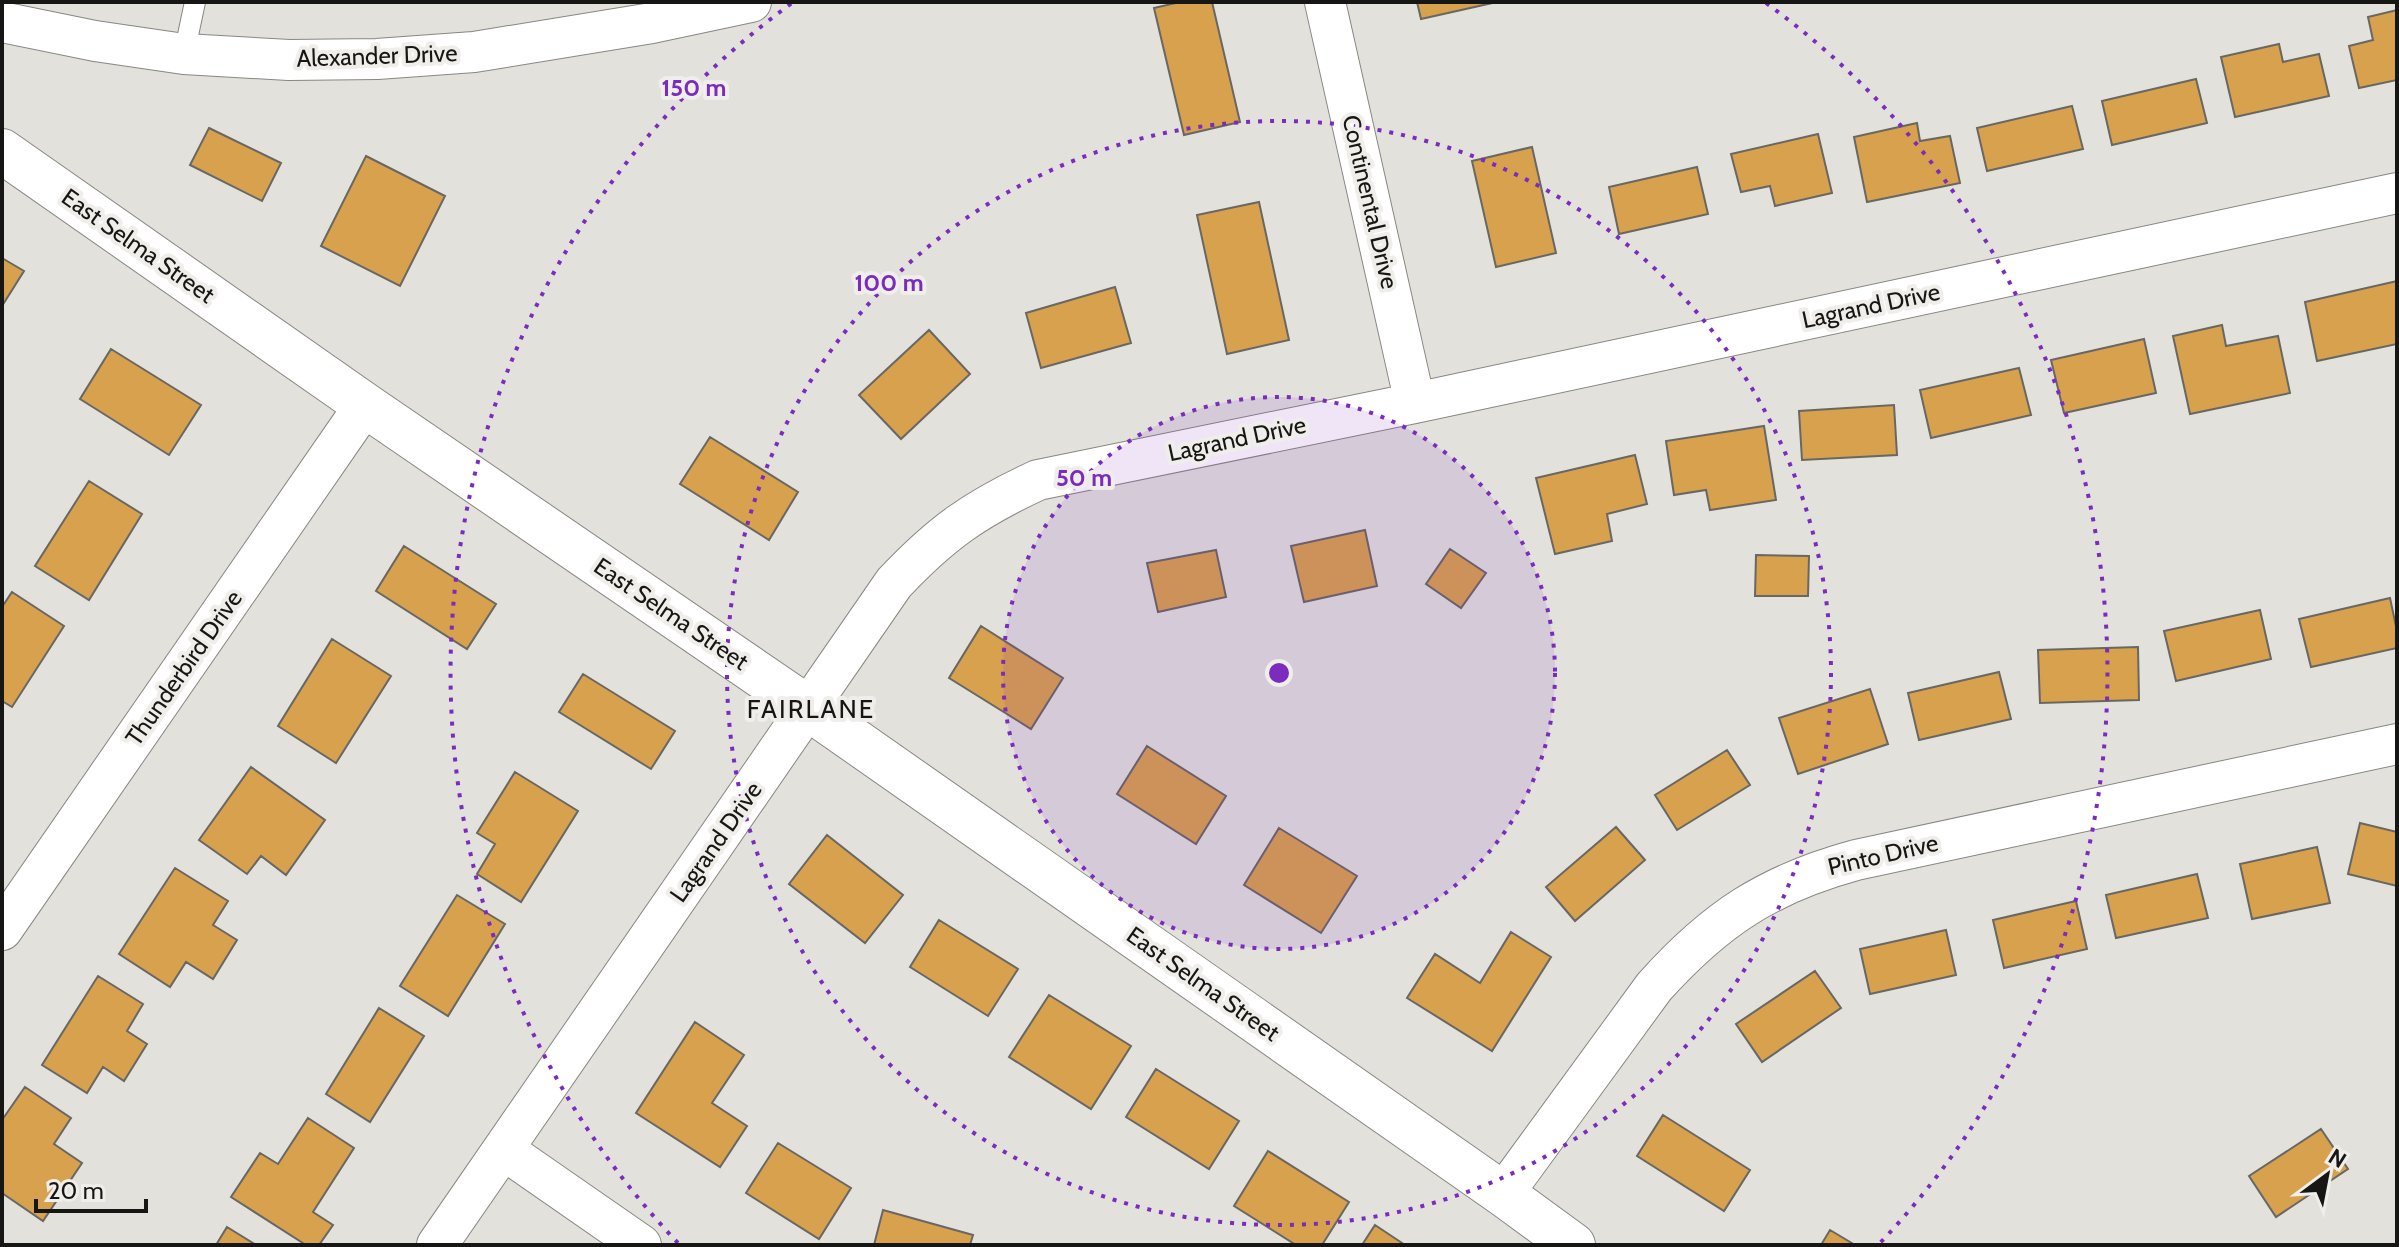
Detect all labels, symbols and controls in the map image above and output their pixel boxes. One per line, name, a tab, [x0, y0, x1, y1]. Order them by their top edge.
street label: Alexander Drive	[296, 38, 458, 73]
text: 150 m	[662, 73, 726, 102]
street label: Continental Drive	[1336, 112, 1405, 292]
street label: East Selma Street	[56, 182, 220, 309]
text: 100 m	[854, 268, 924, 297]
street label: Lagrand Drive	[1799, 277, 1943, 334]
street label: Lagrand Drive	[1165, 410, 1309, 467]
text: 50 m	[1056, 463, 1112, 492]
street label: East Selma Street	[589, 551, 754, 676]
street label: Thunderbird Drive	[119, 584, 248, 751]
centre of rings	[1265, 659, 1293, 687]
district label: FAIRLANE	[747, 693, 875, 725]
street label: Lagrand Drive	[663, 776, 768, 908]
street label: Pinto Drive	[1825, 828, 1941, 881]
street label: East Selma Street	[1121, 920, 1285, 1047]
north arrow	[2287, 1135, 2367, 1215]
text: N	[2324, 1143, 2351, 1174]
scale bar	[36, 1163, 146, 1213]
text: 20 m	[48, 1176, 104, 1205]

